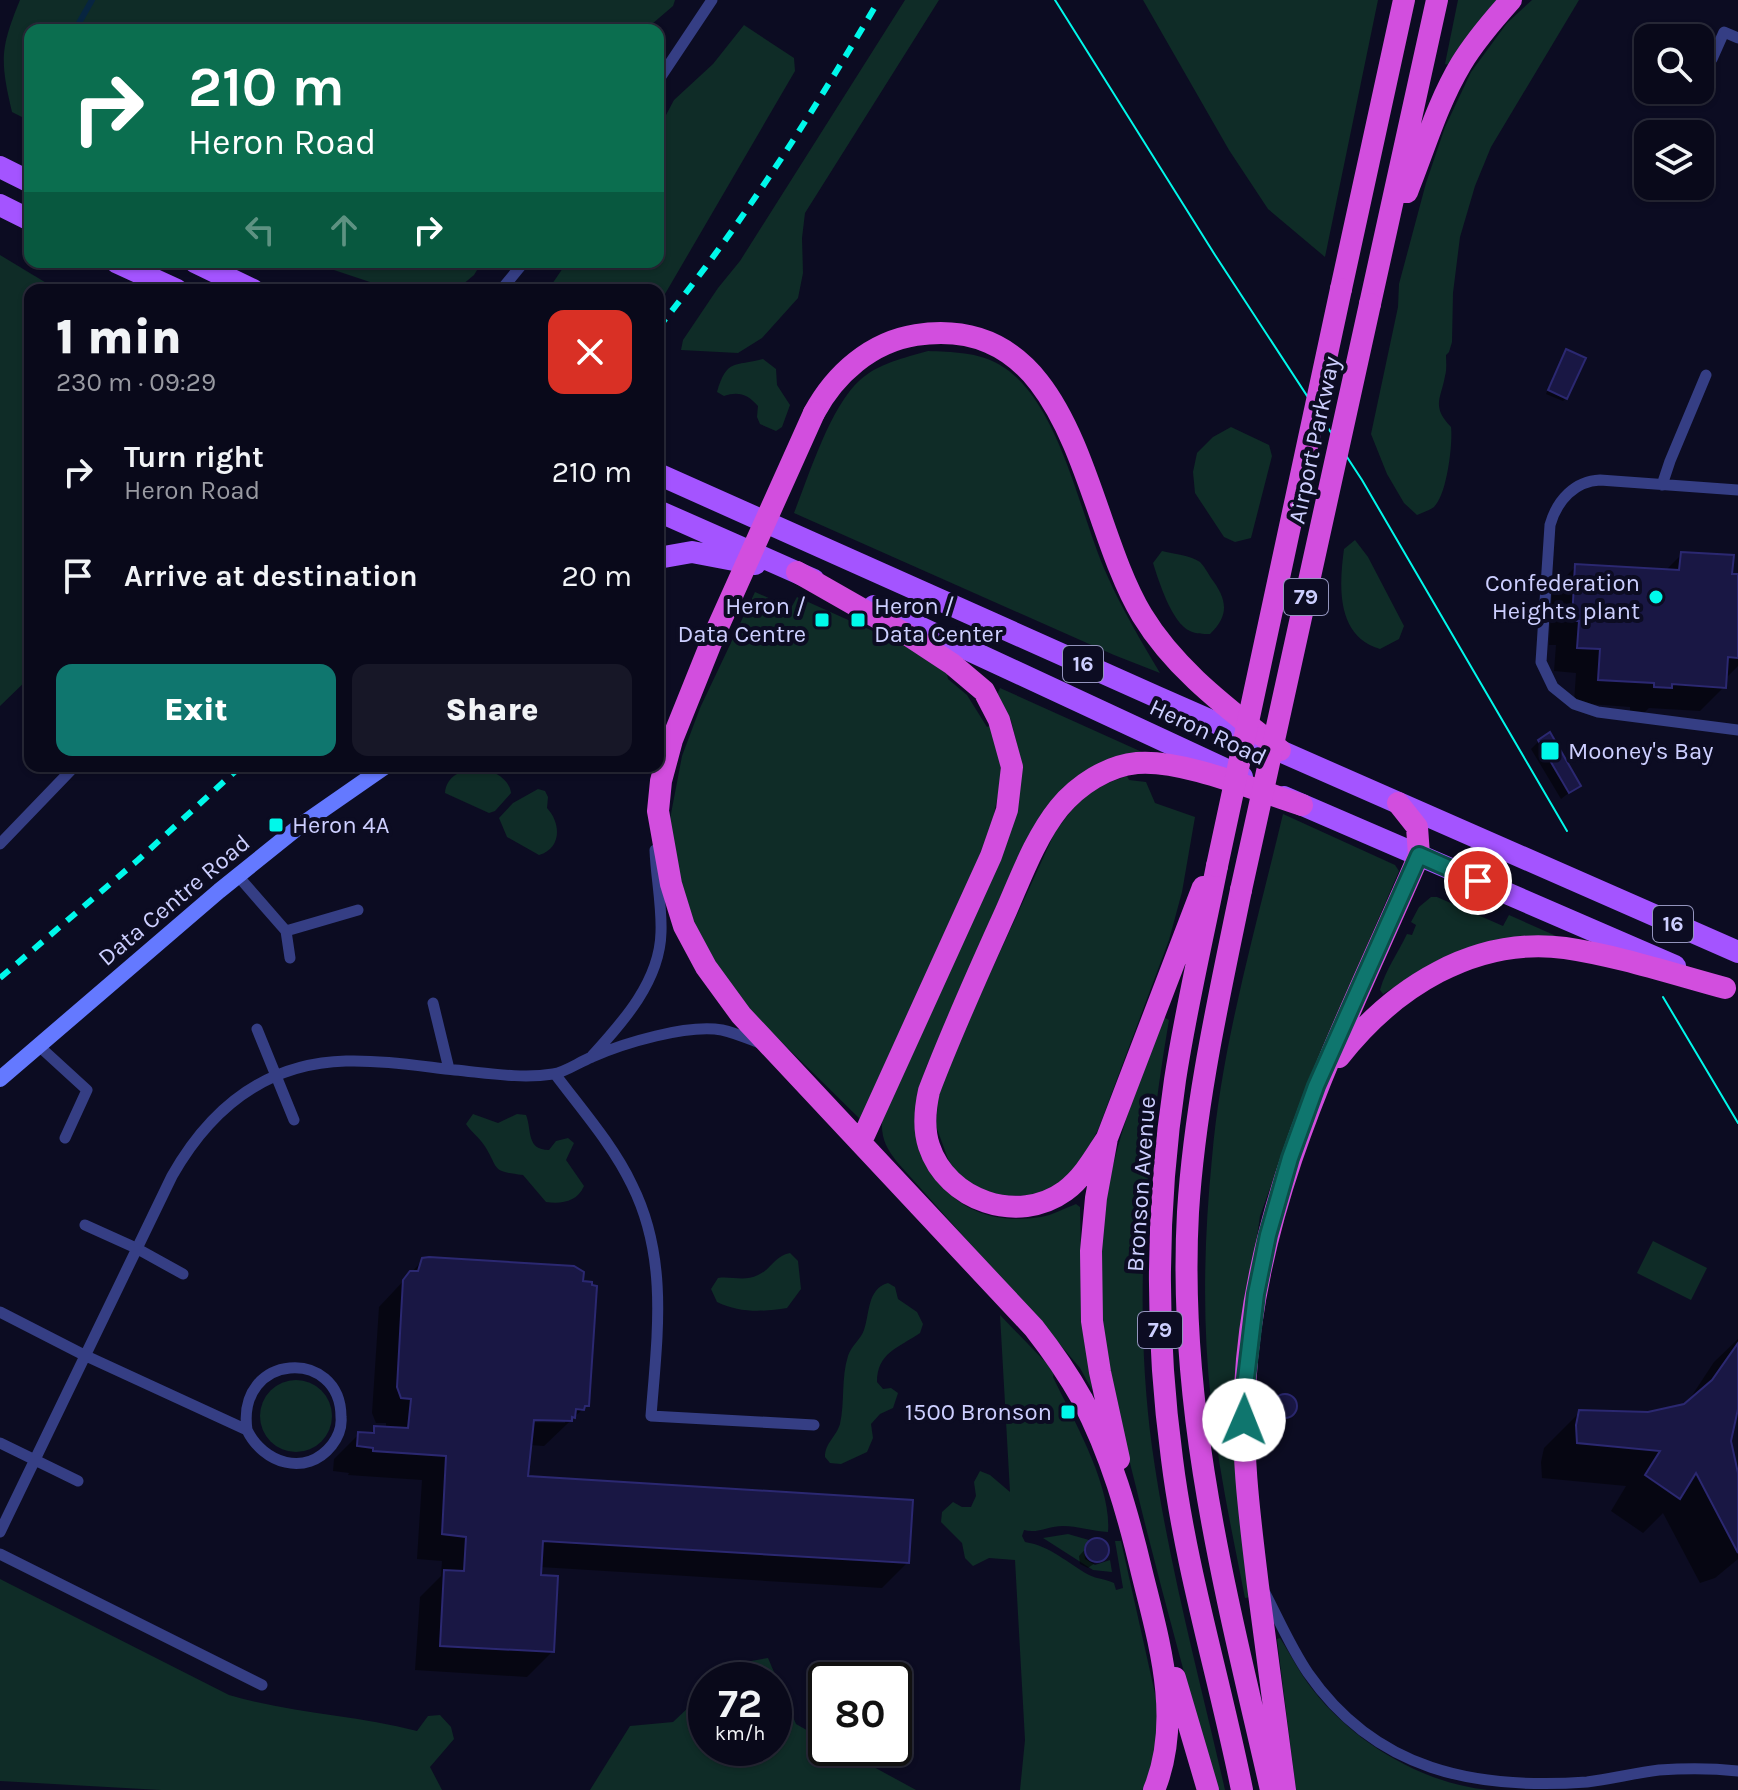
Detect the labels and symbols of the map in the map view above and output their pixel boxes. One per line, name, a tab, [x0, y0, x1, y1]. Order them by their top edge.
street label: Airport Parkway	[1283, 354, 1345, 526]
place label: Confederation Heights plant	[1485, 569, 1640, 625]
road number: 79	[1284, 579, 1328, 615]
marker: Confederation Heights plant	[1647, 588, 1665, 606]
place label: Heron / Data Centre	[677, 592, 806, 648]
place label: Heron / Data Center	[874, 592, 1003, 648]
marker: Heron / Data Centre	[813, 611, 831, 629]
marker: Heron / Data Center	[849, 611, 867, 629]
road number: 16	[1063, 646, 1103, 682]
street label: Heron Road	[1145, 693, 1271, 771]
place label: Mooney's Bay	[1568, 737, 1713, 765]
marker: Mooney's Bay	[1539, 740, 1561, 762]
place label: Heron 4A	[292, 811, 390, 839]
marker: Heron 4A	[267, 816, 285, 834]
street label: Data Centre Road	[92, 828, 256, 972]
pin	[1444, 847, 1512, 915]
road number: 16	[1653, 906, 1693, 942]
street label: Bronson Avenue	[1121, 1095, 1161, 1273]
road number: 79	[1138, 1312, 1182, 1348]
position arrow	[1202, 1378, 1286, 1462]
place label: 1500 Bronson	[905, 1398, 1052, 1426]
marker: 1500 Bronson	[1059, 1403, 1077, 1421]
speed limit sign: 80	[808, 1662, 912, 1766]

